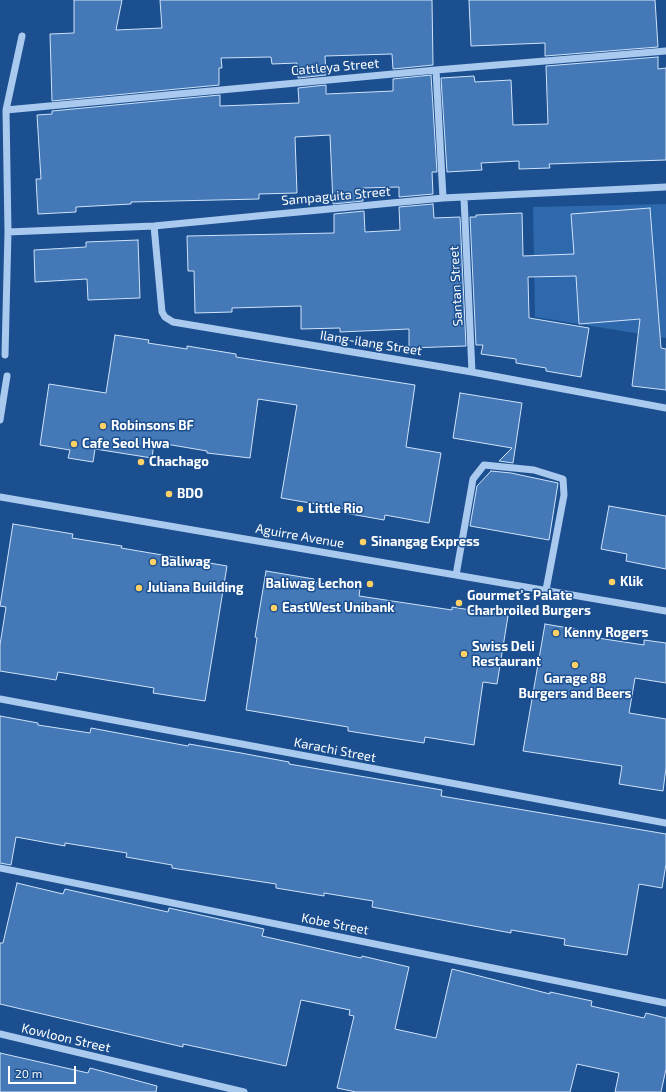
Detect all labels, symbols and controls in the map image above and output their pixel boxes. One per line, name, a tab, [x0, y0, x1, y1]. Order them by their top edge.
street label: Cattleya Street	[290, 55, 380, 79]
street label: Sampaguita Street	[281, 183, 391, 209]
street label: Santan Street	[446, 245, 466, 327]
street label: Ilang-ilang Street	[319, 327, 423, 359]
place label: Robinsons BF	[111, 418, 194, 434]
marker: Robinsons BF	[98, 421, 108, 431]
place label: Cafe Seol Hwa	[82, 436, 169, 452]
marker: Cafe Seol Hwa	[69, 439, 79, 449]
place label: Chachago	[149, 454, 209, 470]
marker: Chachago	[136, 457, 146, 467]
place label: BDO	[177, 486, 203, 502]
marker: BDO	[164, 489, 174, 499]
place label: Little Rio	[308, 501, 363, 517]
marker: Little Rio	[295, 504, 305, 514]
street label: Aguirre Avenue	[254, 521, 346, 551]
place label: Sinangag Express	[371, 534, 480, 550]
marker: Sinangag Express	[358, 537, 368, 547]
place label: Baliwag	[161, 554, 211, 570]
marker: Baliwag	[148, 557, 158, 567]
place label: Klik	[620, 574, 643, 590]
place label: Baliwag Lechon	[265, 576, 362, 592]
marker: Klik	[607, 577, 617, 587]
marker: Baliwag Lechon	[365, 579, 375, 589]
place label: Juliana Building	[147, 580, 243, 596]
marker: Juliana Building	[134, 583, 144, 593]
place label: Gourmet's Palate Charbroiled Burgers	[467, 588, 591, 619]
marker: Gourmet's Palate Charbroiled Burgers	[454, 598, 464, 608]
place label: EastWest Unibank	[282, 600, 395, 616]
marker: EastWest Unibank	[269, 603, 279, 613]
place label: Kenny Rogers	[564, 625, 648, 641]
marker: Kenny Rogers	[551, 628, 561, 638]
place label: Swiss Deli Restaurant	[472, 639, 541, 670]
marker: Swiss Deli Restaurant	[459, 649, 469, 659]
marker: Garage 88 Burgers and Beers	[570, 660, 580, 670]
place label: Garage 88 Burgers and Beers	[519, 671, 631, 702]
street label: Karachi Street	[293, 734, 377, 766]
street label: Kobe Street	[300, 910, 370, 938]
street label: Kowloon Street	[20, 1020, 112, 1056]
scale bar	[10, 1058, 78, 1084]
text: 20 m	[15, 1066, 42, 1080]

